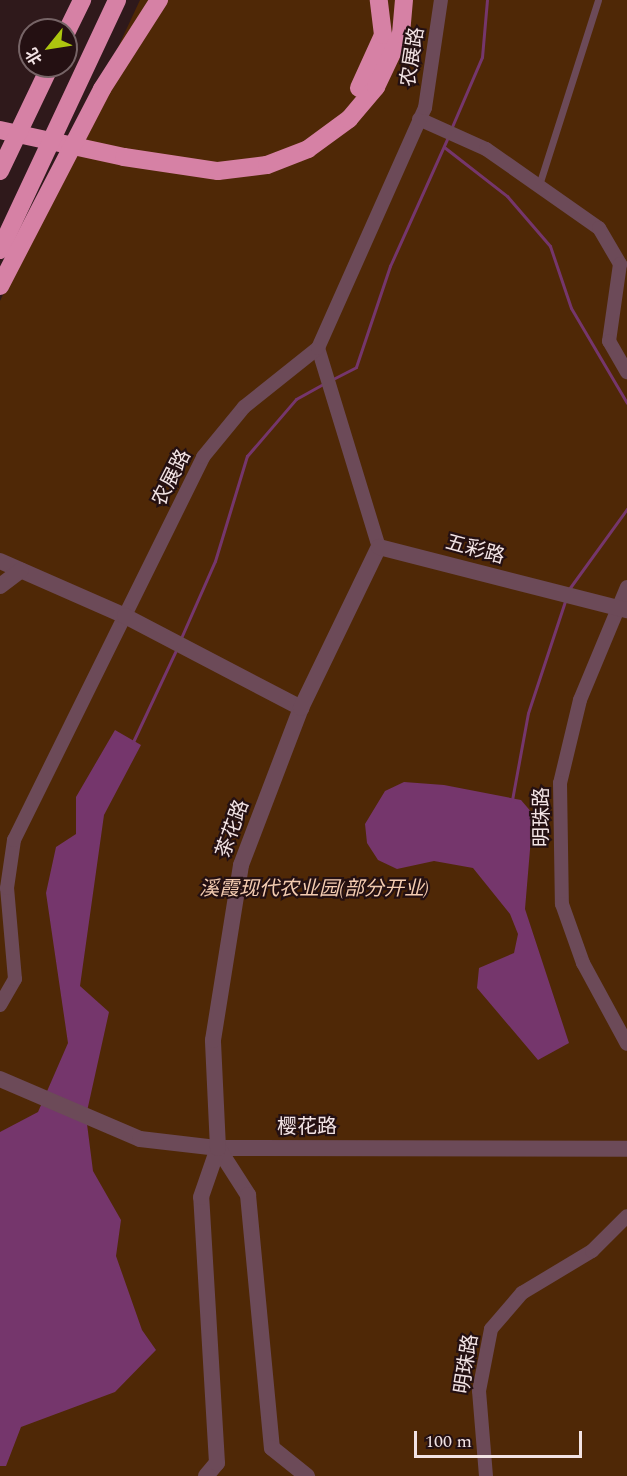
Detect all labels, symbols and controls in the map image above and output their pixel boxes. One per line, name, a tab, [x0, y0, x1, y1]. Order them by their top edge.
north arrow	[18, 18, 78, 78]
street label: 农展路	[396, 25, 430, 89]
text: 北	[20, 43, 49, 69]
street label: 农展路	[148, 446, 196, 510]
street label: 五彩路	[443, 531, 507, 569]
street label: 明珠路	[530, 787, 554, 847]
street label: 茶花路	[211, 797, 255, 861]
park label: 溪霞现代农业园(部分开业)	[199, 877, 429, 901]
street label: 樱花路	[277, 1115, 337, 1139]
street label: 明珠路	[450, 1332, 484, 1396]
scale bar	[417, 1419, 585, 1457]
text: 100 m	[425, 1428, 472, 1455]

